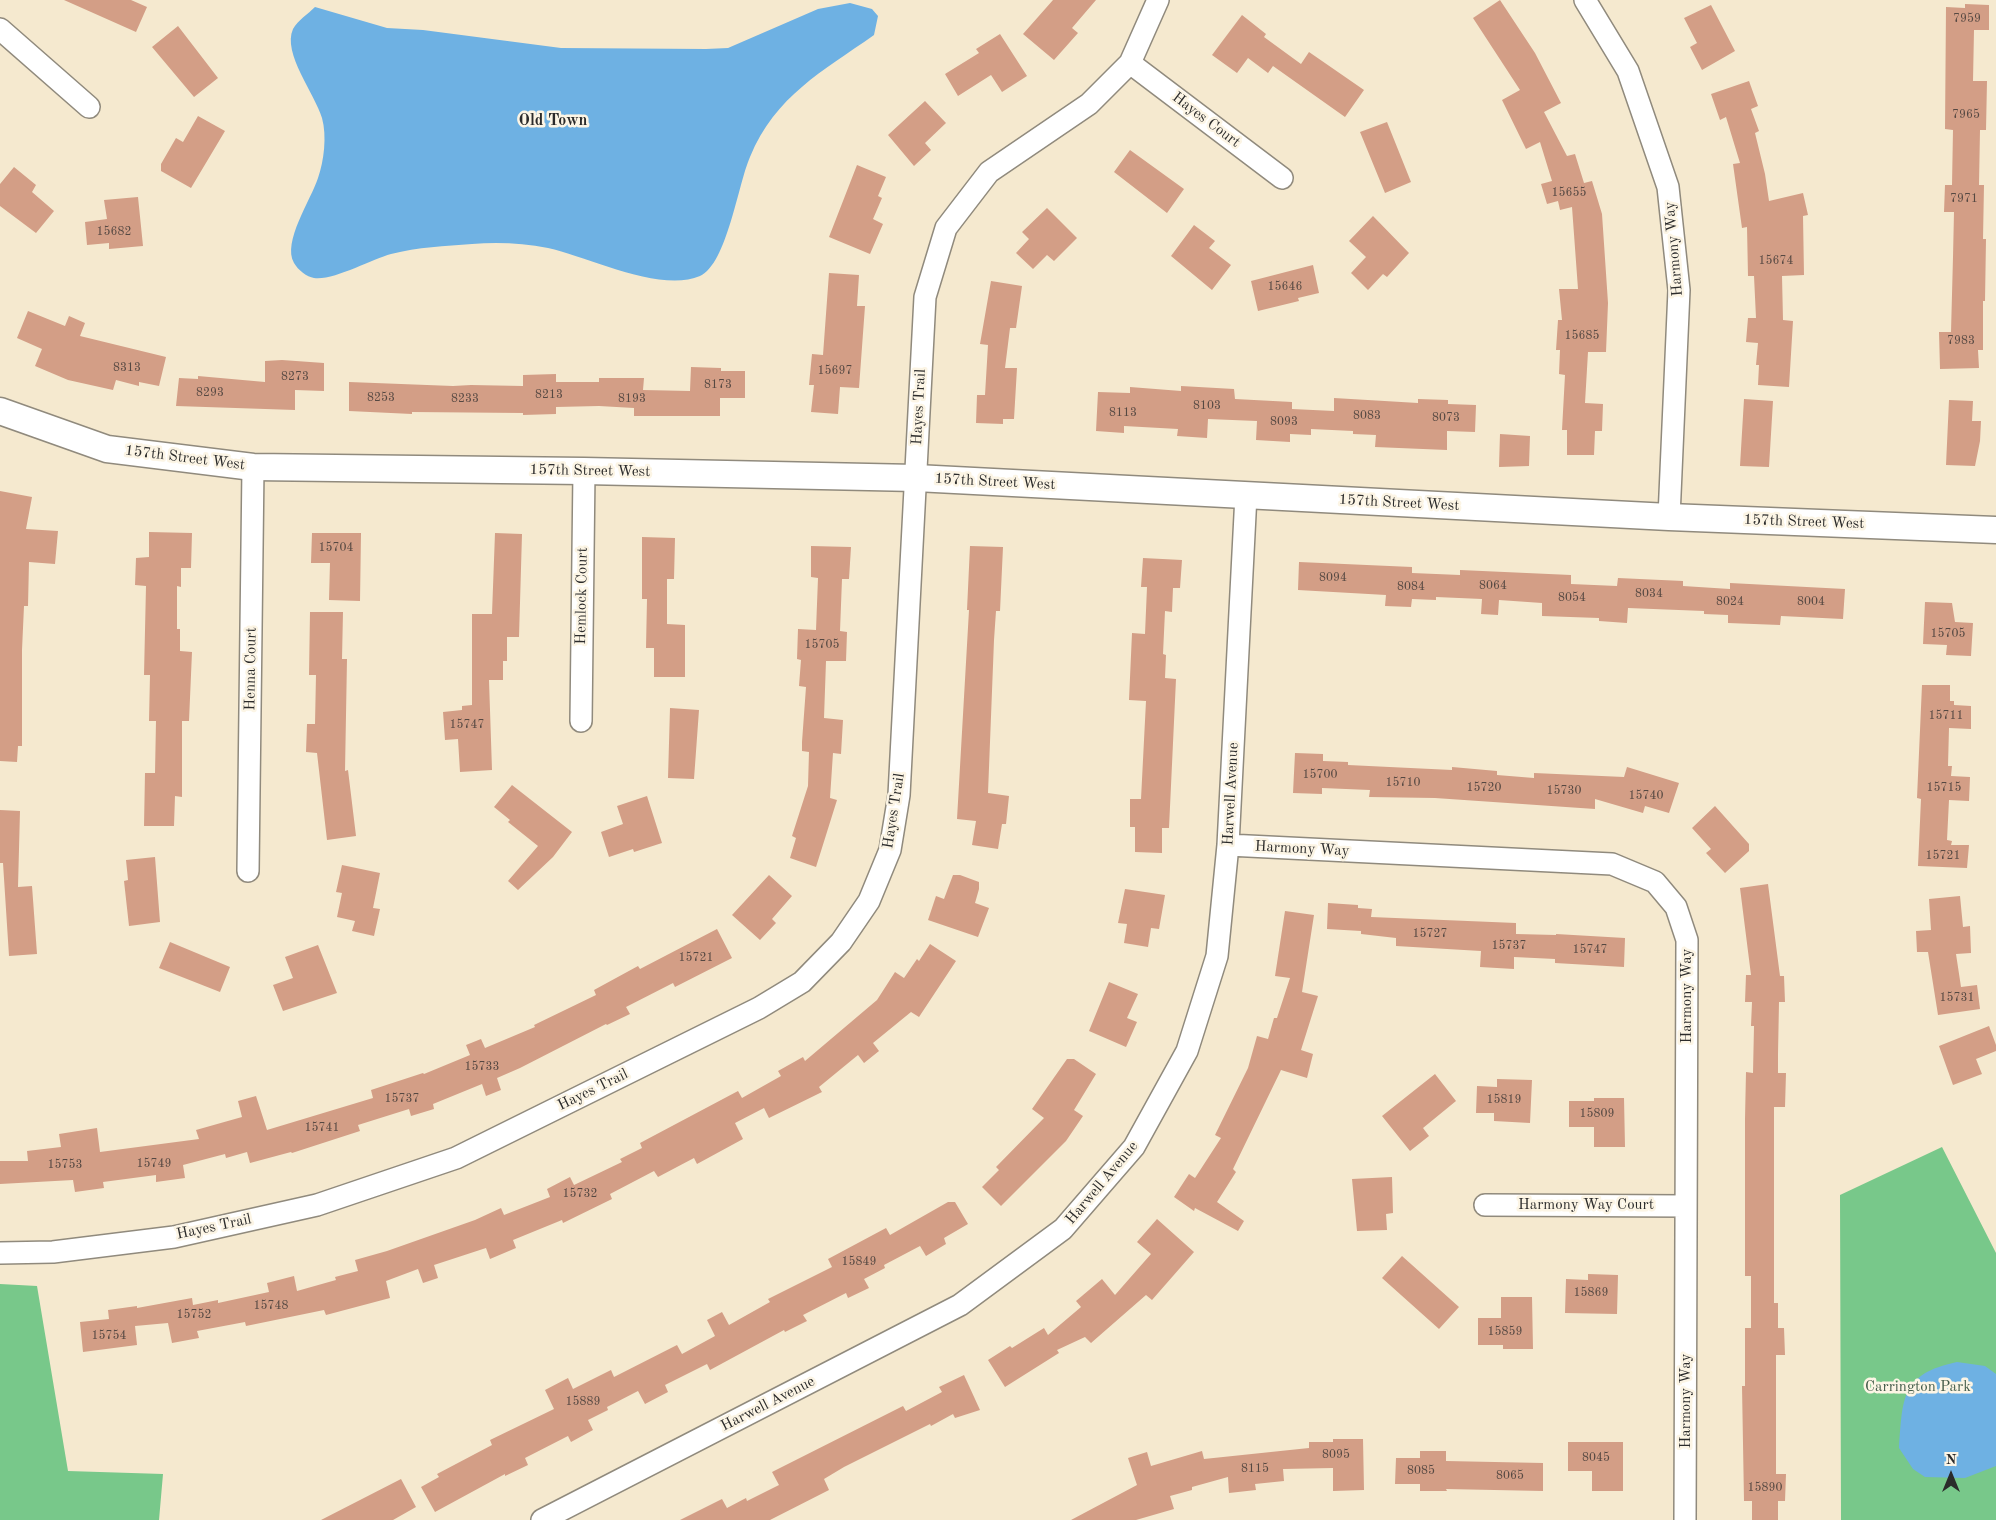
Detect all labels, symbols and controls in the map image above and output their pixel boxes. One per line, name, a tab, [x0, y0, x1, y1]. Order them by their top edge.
house number: 7959	[1953, 12, 1981, 26]
street label: Hayes Court	[1168, 89, 1244, 151]
house number: 7965	[1952, 108, 1980, 122]
district label: Old Town	[519, 111, 587, 131]
house number: 15655	[1552, 186, 1586, 200]
house number: 7971	[1950, 192, 1978, 206]
street label: Harmony Way	[1661, 201, 1687, 297]
house number: 15682	[97, 225, 131, 239]
house number: 15674	[1759, 254, 1793, 268]
house number: 15646	[1268, 280, 1302, 294]
house number: 15685	[1565, 329, 1599, 343]
house number: 7983	[1947, 334, 1975, 348]
house number: 8313	[113, 361, 141, 375]
house number: 15697	[818, 364, 852, 378]
street label: Hayes Trail	[908, 368, 930, 446]
house number: 8273	[281, 370, 309, 384]
house number: 8173	[704, 378, 732, 392]
house number: 8293	[196, 386, 224, 400]
house number: 8213	[535, 388, 563, 402]
house number: 8253	[367, 391, 395, 405]
house number: 8233	[451, 392, 479, 406]
house number: 8193	[618, 392, 646, 406]
house number: 8103	[1193, 399, 1221, 413]
house number: 8113	[1109, 406, 1137, 420]
house number: 8083	[1353, 409, 1381, 423]
house number: 8073	[1432, 411, 1460, 425]
house number: 8093	[1270, 415, 1298, 429]
street label: 157th Street West	[124, 442, 246, 474]
street label: 157th Street West	[529, 461, 651, 481]
street label: 157th Street West	[934, 470, 1056, 494]
street label: 157th Street West	[1338, 491, 1460, 515]
street label: 157th Street West	[1743, 511, 1865, 533]
house number: 15704	[319, 541, 353, 555]
street label: Hemlock Court	[572, 547, 592, 645]
house number: 8094	[1319, 571, 1347, 585]
house number: 8064	[1479, 579, 1507, 593]
house number: 8084	[1397, 580, 1425, 594]
house number: 8034	[1635, 587, 1663, 601]
house number: 8054	[1558, 591, 1586, 605]
house number: 8024	[1716, 595, 1744, 609]
house number: 8004	[1797, 595, 1825, 609]
street label: Henna Court	[241, 627, 261, 711]
house number: 15705	[1931, 627, 1965, 641]
house number: 15705	[805, 638, 839, 652]
house number: 15711	[1929, 709, 1963, 723]
house number: 15747	[450, 718, 484, 732]
street label: Harwell Avenue	[1219, 742, 1243, 846]
house number: 15700	[1303, 768, 1337, 782]
street label: Hayes Trail	[879, 772, 909, 850]
house number: 15710	[1386, 776, 1420, 790]
house number: 15720	[1467, 781, 1501, 795]
house number: 15715	[1927, 781, 1961, 795]
house number: 15730	[1547, 784, 1581, 798]
house number: 15740	[1629, 789, 1663, 803]
street label: Harmony Way	[1254, 838, 1350, 860]
house number: 15721	[1926, 849, 1960, 863]
house number: 15727	[1413, 927, 1447, 941]
house number: 15737	[1492, 939, 1526, 953]
house number: 15747	[1573, 943, 1607, 957]
street label: Harmony Way	[1678, 949, 1696, 1043]
house number: 15721	[679, 951, 713, 965]
house number: 15731	[1940, 991, 1974, 1005]
house number: 15733	[465, 1060, 499, 1074]
street label: Hayes Trail	[555, 1065, 631, 1115]
house number: 15737	[385, 1092, 419, 1106]
house number: 15819	[1487, 1093, 1521, 1107]
house number: 15809	[1580, 1107, 1614, 1121]
house number: 15741	[305, 1121, 339, 1135]
street label: Harwell Avenue	[1062, 1138, 1142, 1228]
house number: 15749	[137, 1157, 171, 1171]
house number: 15753	[48, 1158, 82, 1172]
house number: 15732	[563, 1187, 597, 1201]
street label: Harmony Way Court	[1518, 1196, 1654, 1214]
street label: Hayes Trail	[175, 1210, 253, 1244]
house number: 15849	[842, 1255, 876, 1269]
house number: 15869	[1574, 1286, 1608, 1300]
house number: 15748	[254, 1299, 288, 1313]
house number: 15752	[177, 1308, 211, 1322]
house number: 15859	[1488, 1325, 1522, 1339]
house number: 15754	[92, 1329, 126, 1343]
street label: Harmony Way	[1677, 1354, 1695, 1448]
street label: Harwell Avenue	[718, 1373, 818, 1435]
park label: Carrington Park	[1865, 1378, 1971, 1396]
house number: 15889	[566, 1395, 600, 1409]
house number: 8095	[1322, 1448, 1350, 1462]
north arrow	[1926, 1450, 1976, 1500]
house number: 8045	[1582, 1451, 1610, 1465]
text: N	[1946, 1453, 1956, 1467]
house number: 8115	[1241, 1462, 1269, 1476]
house number: 8085	[1407, 1464, 1435, 1478]
house number: 8065	[1496, 1469, 1524, 1483]
house number: 15890	[1748, 1481, 1782, 1495]

